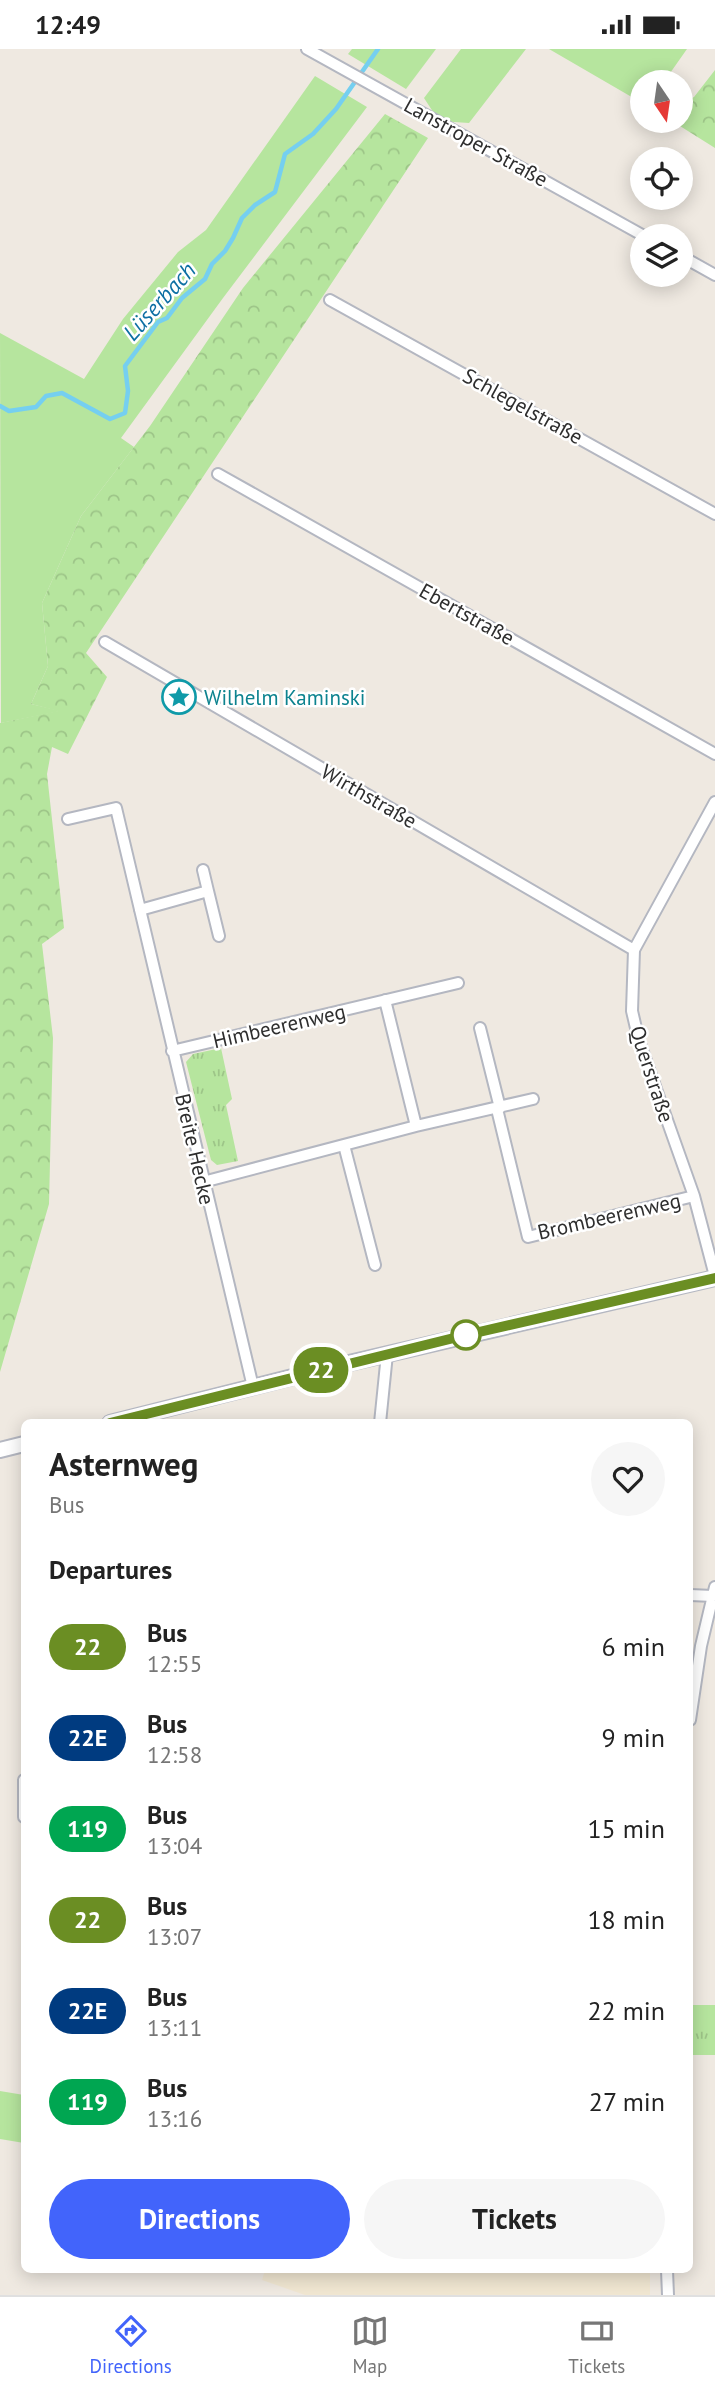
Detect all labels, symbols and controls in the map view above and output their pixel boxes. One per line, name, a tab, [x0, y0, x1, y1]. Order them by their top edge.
text: 12:49	[35, 8, 101, 41]
north arrow	[630, 70, 693, 133]
map controls	[630, 70, 693, 287]
street label: Lanstroper Straße	[399, 91, 553, 193]
button: locate	[630, 147, 693, 210]
button: layers	[630, 224, 693, 287]
water label: Lüserbach	[116, 256, 202, 346]
street label: Schlegelstraße	[458, 362, 588, 450]
street label: Ebertstraße	[415, 577, 519, 651]
place icon: Wilhelm Kaminski	[160, 678, 198, 716]
place label: Wilhelm Kaminski	[204, 684, 365, 711]
street label: Wirthstraße	[316, 758, 422, 834]
street label: Himbeerenweg	[210, 998, 348, 1054]
street label: Querstraße	[624, 1022, 680, 1126]
street label: Breite Hecke	[169, 1091, 221, 1207]
street label: Brombeerenweg	[535, 1186, 683, 1246]
unlabelled marker	[451, 1320, 481, 1350]
line badge: 22	[290, 1347, 352, 1393]
text: 22	[307, 1354, 335, 1385]
text: Asternweg	[49, 1442, 198, 1485]
button: heart	[591, 1442, 665, 1516]
text: Bus	[49, 1490, 85, 1519]
text: Departures	[49, 1553, 172, 1586]
text: Bus	[147, 1616, 187, 1649]
text: 6 min	[602, 1630, 665, 1663]
text: 22	[74, 1631, 101, 1662]
text: 12:55	[147, 1649, 202, 1678]
text: Bus	[147, 1707, 187, 1740]
text: 9 min	[602, 1721, 665, 1754]
text: 22E	[68, 1722, 107, 1753]
text: 12:58	[147, 1740, 202, 1769]
text: Bus	[147, 1798, 187, 1831]
text: 15 min	[587, 1812, 665, 1845]
text: 119	[67, 1813, 108, 1844]
text: 13:04	[147, 1831, 202, 1860]
text: Bus	[147, 1889, 187, 1922]
text: 18 min	[587, 1903, 665, 1936]
text: 22	[74, 1904, 101, 1935]
text: 13:07	[147, 1922, 202, 1951]
text: Bus	[147, 1980, 187, 2013]
text: 22 min	[587, 1994, 665, 2027]
text: 22E	[68, 1995, 107, 2026]
text: 13:11	[147, 2013, 202, 2042]
text: Bus	[147, 2071, 187, 2104]
text: 27 min	[589, 2085, 665, 2118]
text: 119	[67, 2086, 108, 2117]
text: 13:16	[147, 2104, 202, 2133]
button: Directions	[49, 2179, 350, 2259]
button: Tickets	[364, 2179, 665, 2259]
tab: Directions	[90, 2312, 172, 2378]
tab: Map	[351, 2312, 389, 2378]
tab: Tickets	[568, 2312, 625, 2378]

